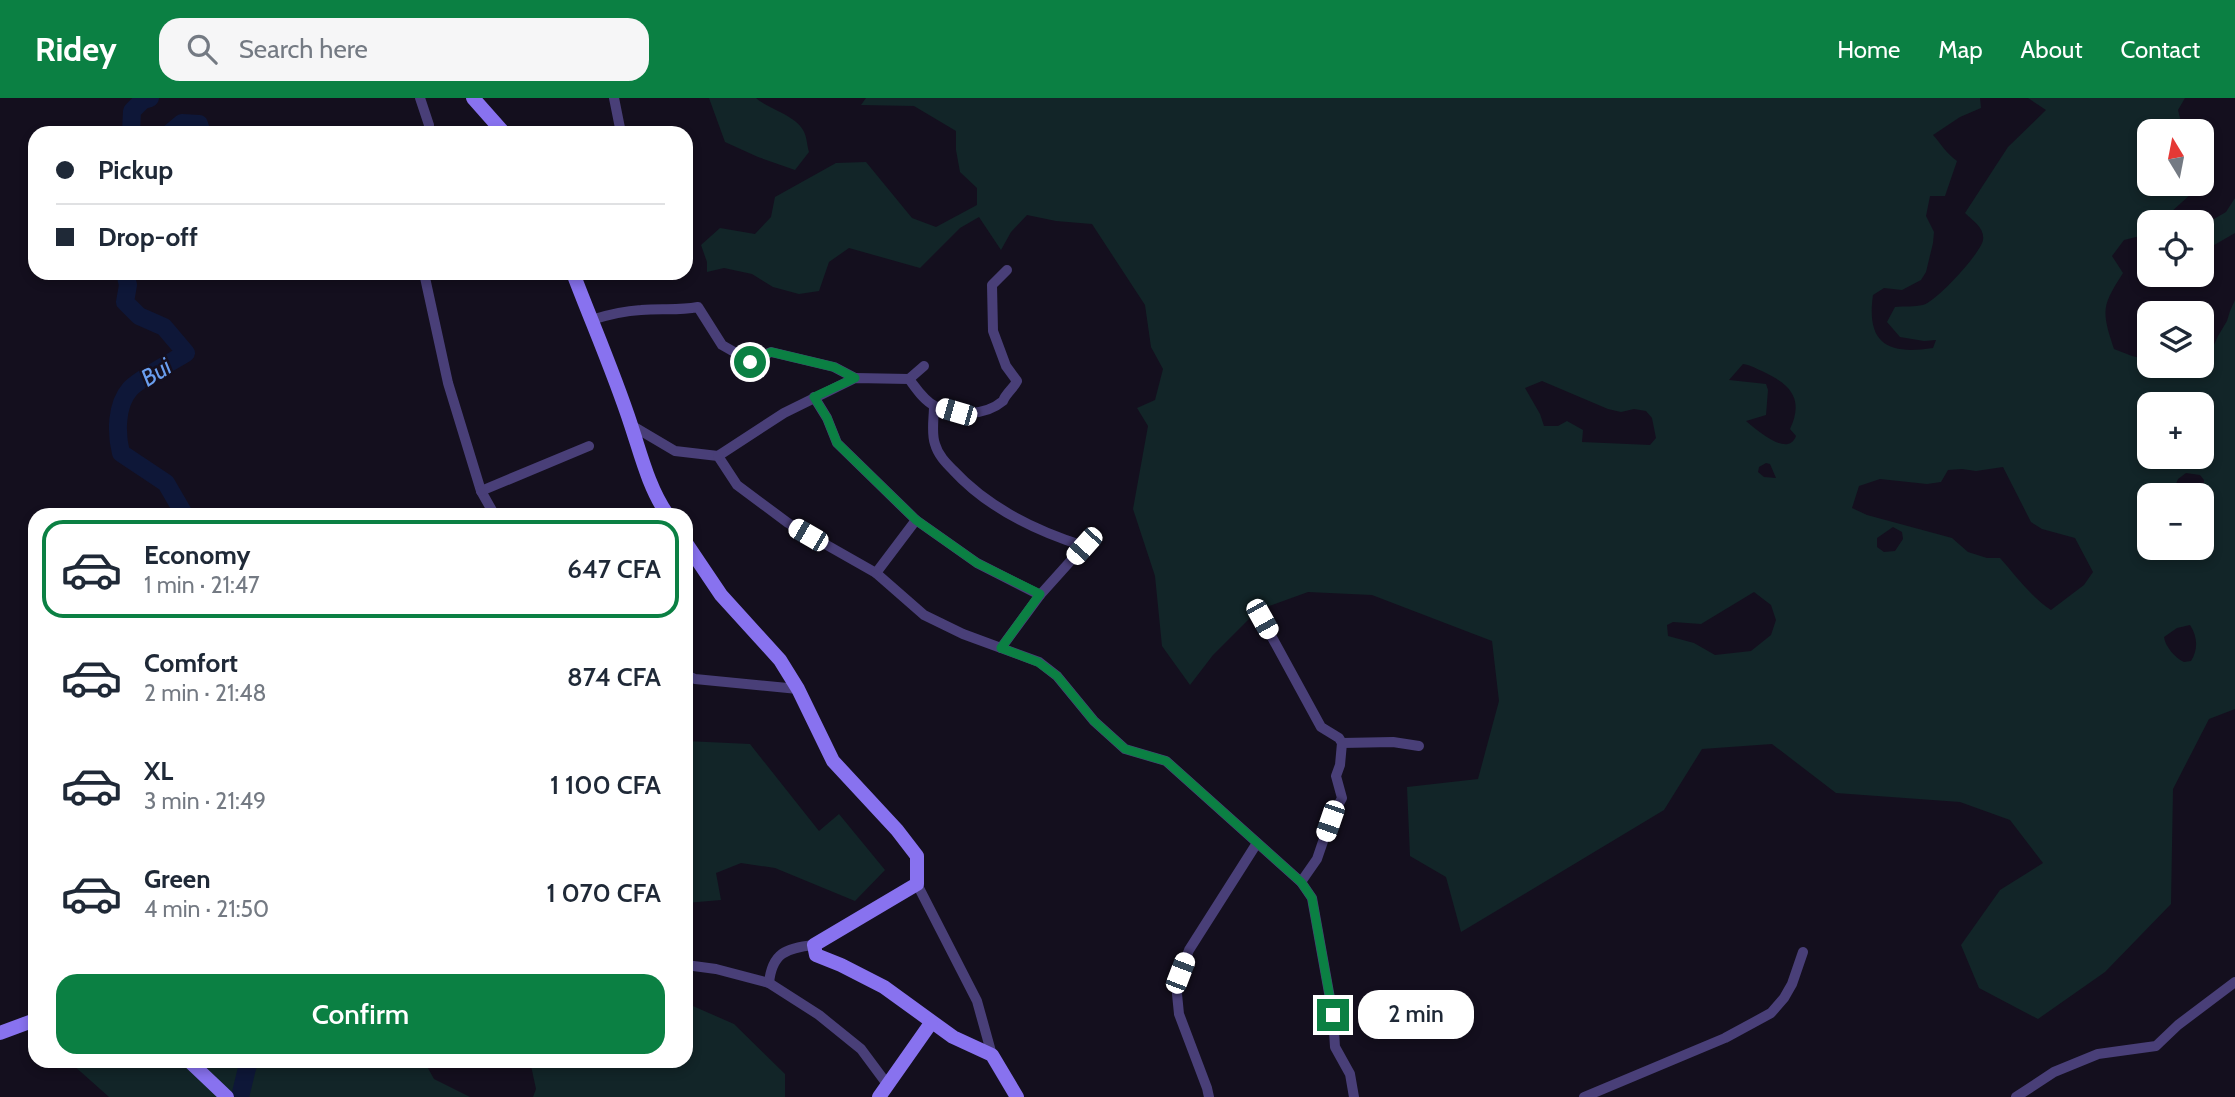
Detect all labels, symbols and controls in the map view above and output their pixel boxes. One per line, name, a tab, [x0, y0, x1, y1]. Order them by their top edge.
search box	[159, 18, 649, 81]
text: Ridey	[35, 29, 117, 69]
icon: search	[183, 30, 221, 68]
text: Search here	[239, 33, 368, 65]
text: Home	[1837, 35, 1900, 64]
text: Map	[1938, 35, 1983, 64]
text: About	[2021, 35, 2083, 64]
text: Contact	[2121, 35, 2200, 64]
north arrow	[2137, 119, 2214, 196]
map controls	[2137, 119, 2214, 560]
text: Pickup	[98, 154, 173, 186]
button: locate	[2137, 210, 2214, 287]
text: Drop-off	[98, 221, 198, 253]
button: layers	[2137, 301, 2214, 378]
route start	[734, 346, 766, 378]
water label: Bui	[135, 351, 177, 392]
button: +	[2137, 392, 2214, 469]
car	[933, 396, 980, 428]
button: −	[2137, 483, 2214, 560]
car	[785, 515, 832, 555]
car	[1063, 523, 1106, 569]
icon: car	[60, 538, 123, 601]
text: Economy	[144, 539, 250, 571]
text: 647 CFA	[567, 553, 661, 585]
text: 1 min · 21:47	[144, 571, 260, 599]
car	[1243, 596, 1282, 642]
icon: car	[60, 646, 123, 709]
text: Comfort	[144, 647, 238, 679]
text: 874 CFA	[567, 661, 661, 693]
text: 2 min · 21:48	[144, 679, 267, 707]
icon: car	[60, 754, 123, 817]
text: XL	[144, 755, 173, 787]
text: 1 100 CFA	[550, 769, 661, 801]
text: 3 min · 21:49	[144, 787, 266, 815]
car	[1314, 798, 1347, 844]
icon: car	[60, 862, 123, 925]
text: Green	[144, 863, 211, 895]
text: 1 070 CFA	[546, 877, 661, 909]
text: 4 min · 21:50	[144, 895, 269, 923]
car	[1163, 950, 1198, 996]
button: Confirm	[56, 974, 665, 1054]
callout: 2 min	[1358, 990, 1473, 1040]
route end	[1317, 999, 1349, 1031]
text: 2 min	[1388, 1000, 1444, 1028]

